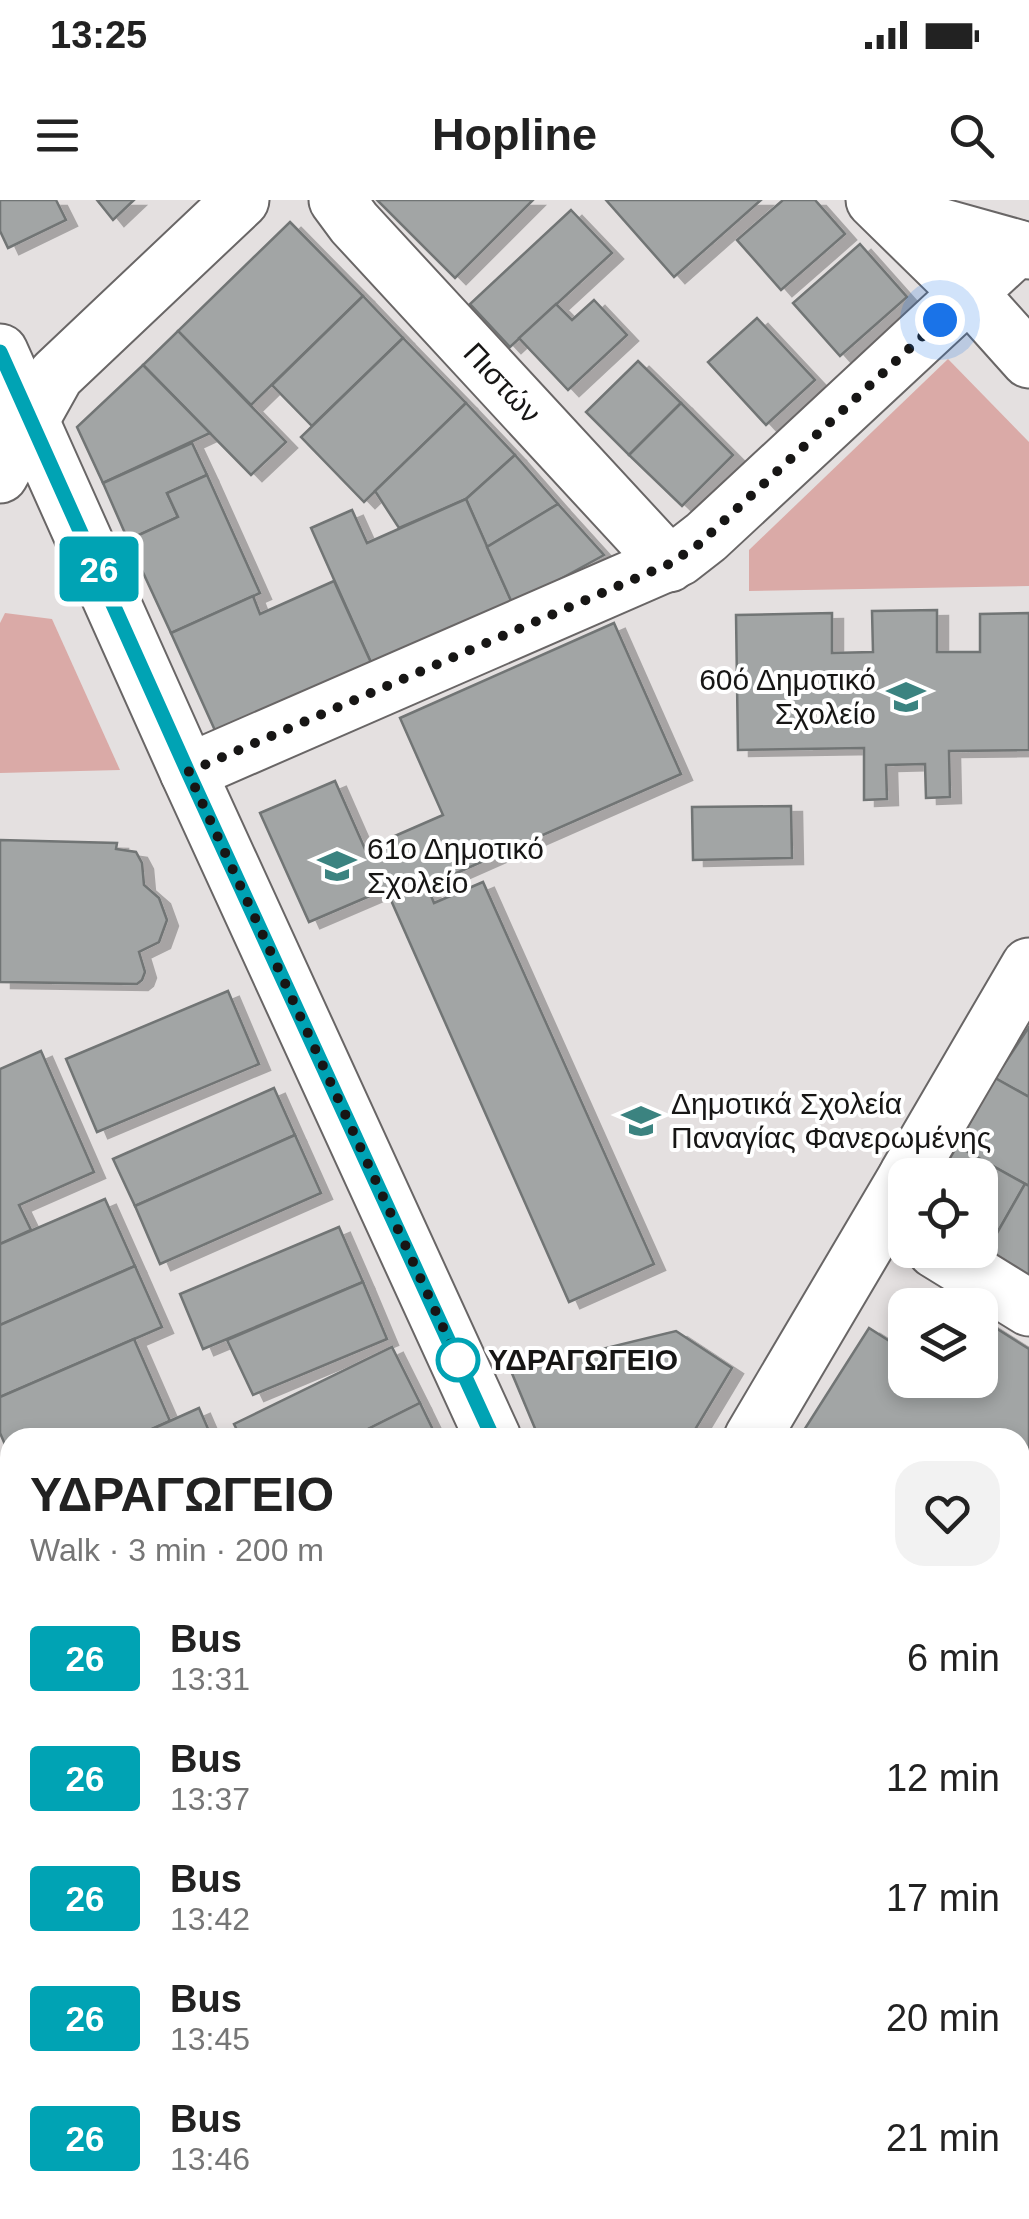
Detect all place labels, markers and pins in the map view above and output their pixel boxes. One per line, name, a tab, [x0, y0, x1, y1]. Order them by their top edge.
place label: 60ό Δημοτικό Σχολείο	[699, 663, 876, 730]
school or university icon: 60ό Δημοτικό Σχολείο	[885, 676, 927, 718]
place label: 61ο Δημοτικό Σχολείο	[367, 832, 544, 899]
school or university icon: 61ο Δημοτικό Σχολείο	[316, 845, 358, 887]
place label: Δημοτικά Σχολεία Παναγίας Φανερωμένης	[671, 1087, 991, 1154]
school or university icon: Δημοτικά Σχολεία Παναγίας Φανερωμένης	[620, 1100, 662, 1142]
marker: ΥΔΡΑΓΩΓΕΙΟ	[437, 1339, 479, 1381]
place label: ΥΔΡΑΓΩΓΕΙΟ	[488, 1343, 678, 1376]

